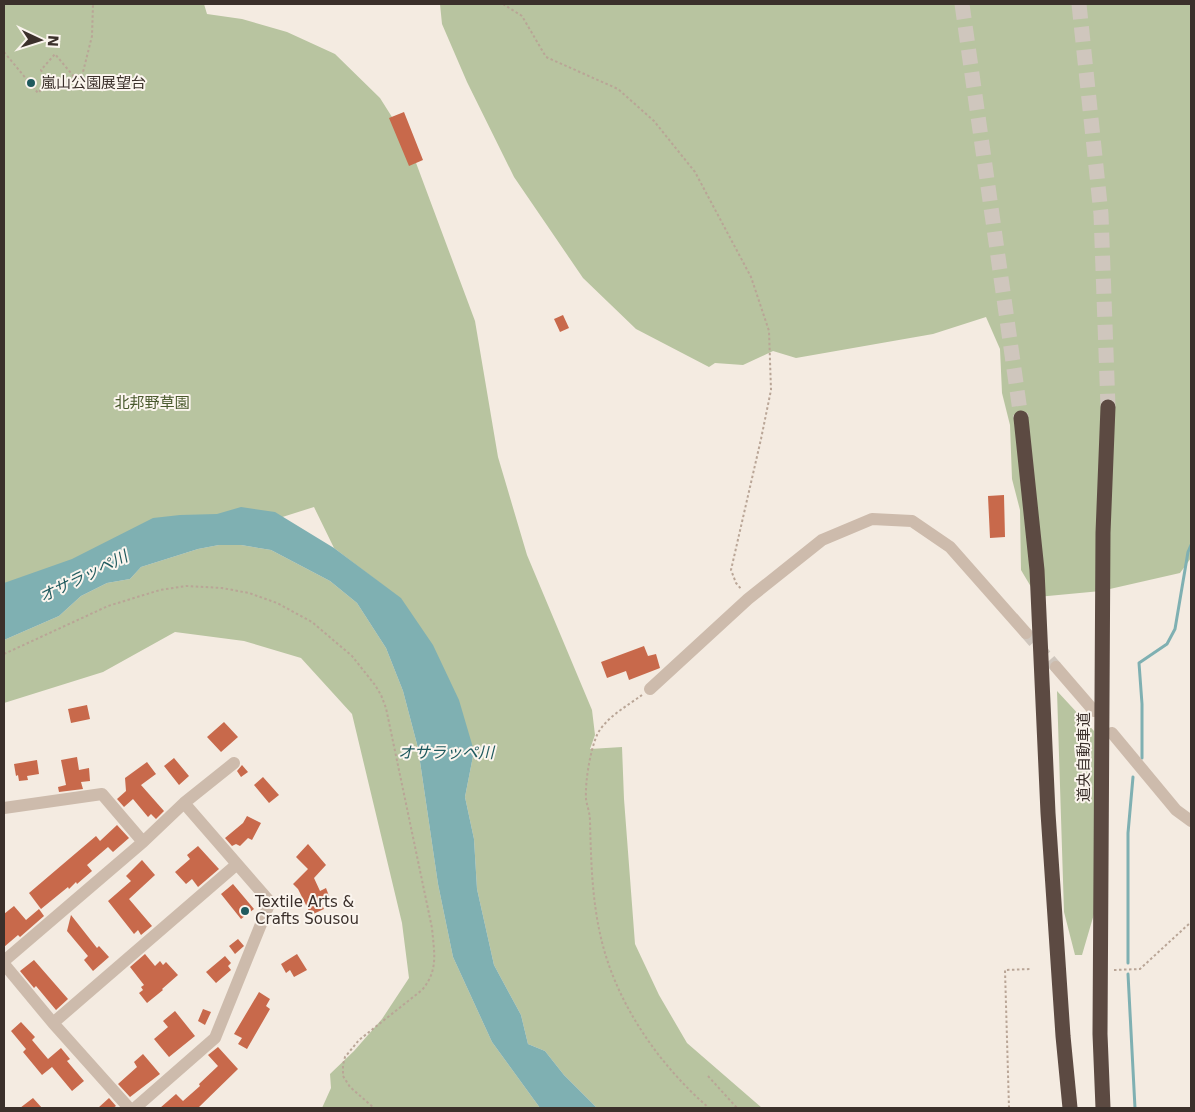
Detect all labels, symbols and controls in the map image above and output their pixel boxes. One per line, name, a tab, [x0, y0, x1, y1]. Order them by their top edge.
north arrow	[15, 15, 65, 65]
text: N	[45, 35, 61, 47]
place label: 嵐山公園展望台	[41, 74, 146, 92]
marker: 嵐山公園展望台	[25, 77, 37, 89]
park label: 北邦野草園	[114, 394, 190, 412]
water label: オサラッペ川	[36, 546, 132, 606]
street label: 道央自動車道	[1075, 712, 1093, 802]
water label: オサラッペ川	[398, 743, 496, 762]
place label: Textile Arts & Crafts Sousou	[254, 893, 359, 928]
marker: Textile Arts & Crafts Sousou	[239, 905, 251, 917]

